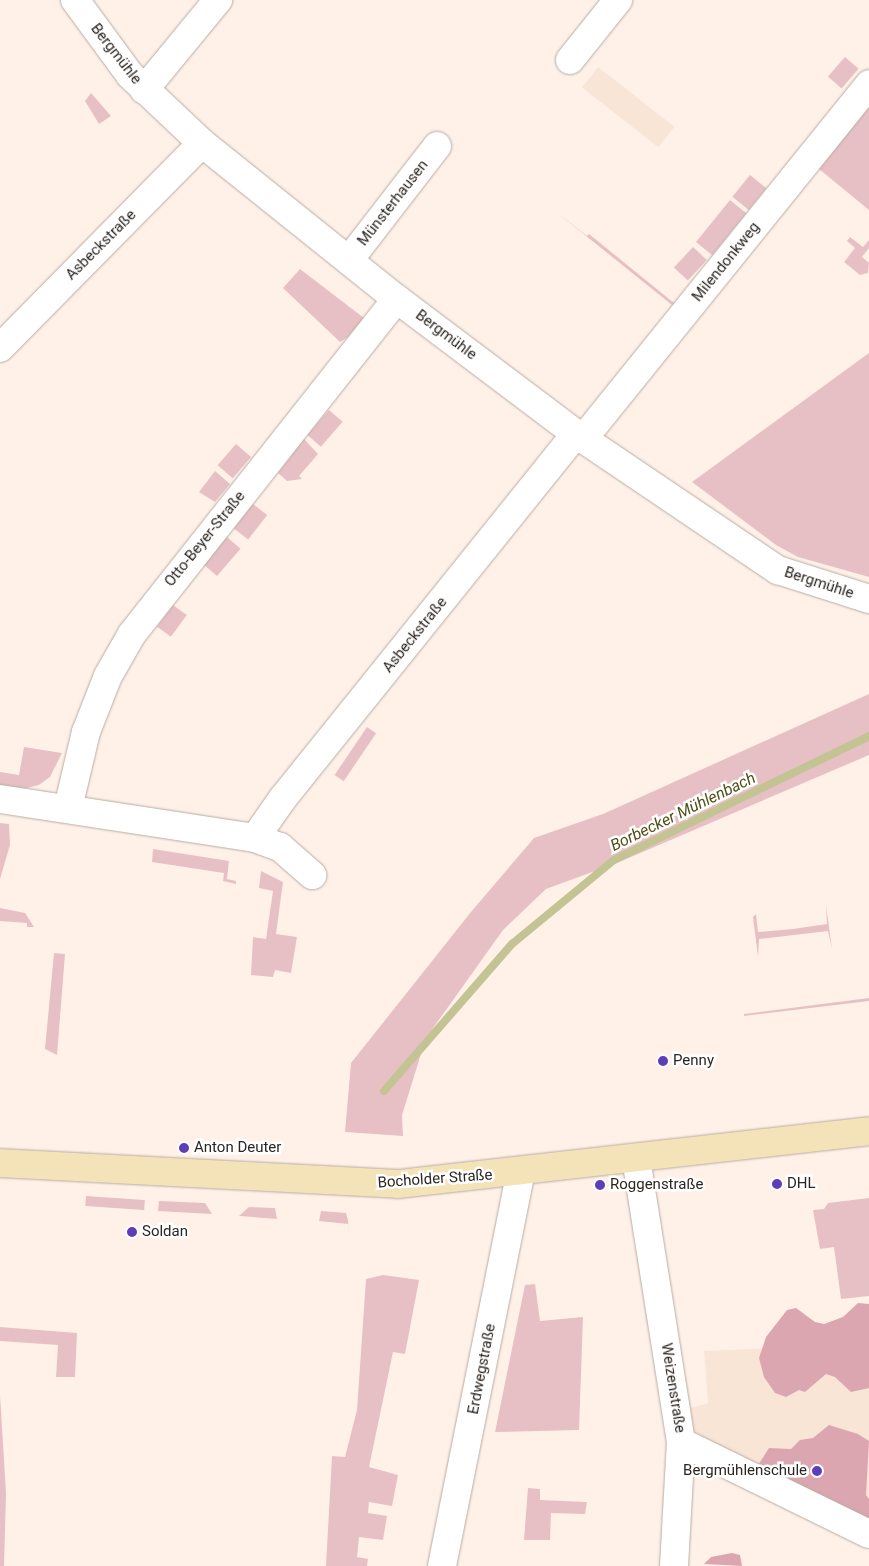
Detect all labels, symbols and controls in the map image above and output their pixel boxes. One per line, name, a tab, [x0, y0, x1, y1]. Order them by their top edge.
street label: Bergmühle	[87, 20, 145, 88]
street label: Münsterhausen	[354, 156, 432, 250]
street label: Asbeckstraße	[62, 206, 140, 284]
street label: Milendonkweg	[688, 219, 764, 305]
street label: Bergmühle	[412, 306, 480, 364]
street label: Otto-Beyer-Straße	[161, 488, 249, 590]
street label: Bergmühle	[782, 563, 856, 603]
street label: Asbeckstraße	[379, 594, 451, 676]
water label: Borbecker Mühlenbach	[607, 769, 759, 855]
place label: Penny	[673, 1052, 714, 1070]
marker: Penny	[657, 1055, 669, 1067]
place label: Anton Deuter	[194, 1139, 281, 1157]
marker: Anton Deuter	[178, 1142, 190, 1154]
street label: Bocholder Straße	[377, 1166, 493, 1192]
place label: DHL	[787, 1175, 816, 1193]
place label: Roggenstraße	[610, 1176, 703, 1194]
marker: DHL	[771, 1178, 783, 1190]
marker: Roggenstraße	[594, 1179, 606, 1191]
place label: Soldan	[142, 1223, 188, 1241]
marker: Soldan	[126, 1226, 138, 1238]
street label: Erdwegstraße	[464, 1322, 500, 1416]
street label: Weizenstraße	[657, 1342, 689, 1434]
place label: Bergmühlenschule	[683, 1462, 807, 1480]
marker: Bergmühlenschule	[811, 1465, 823, 1477]

